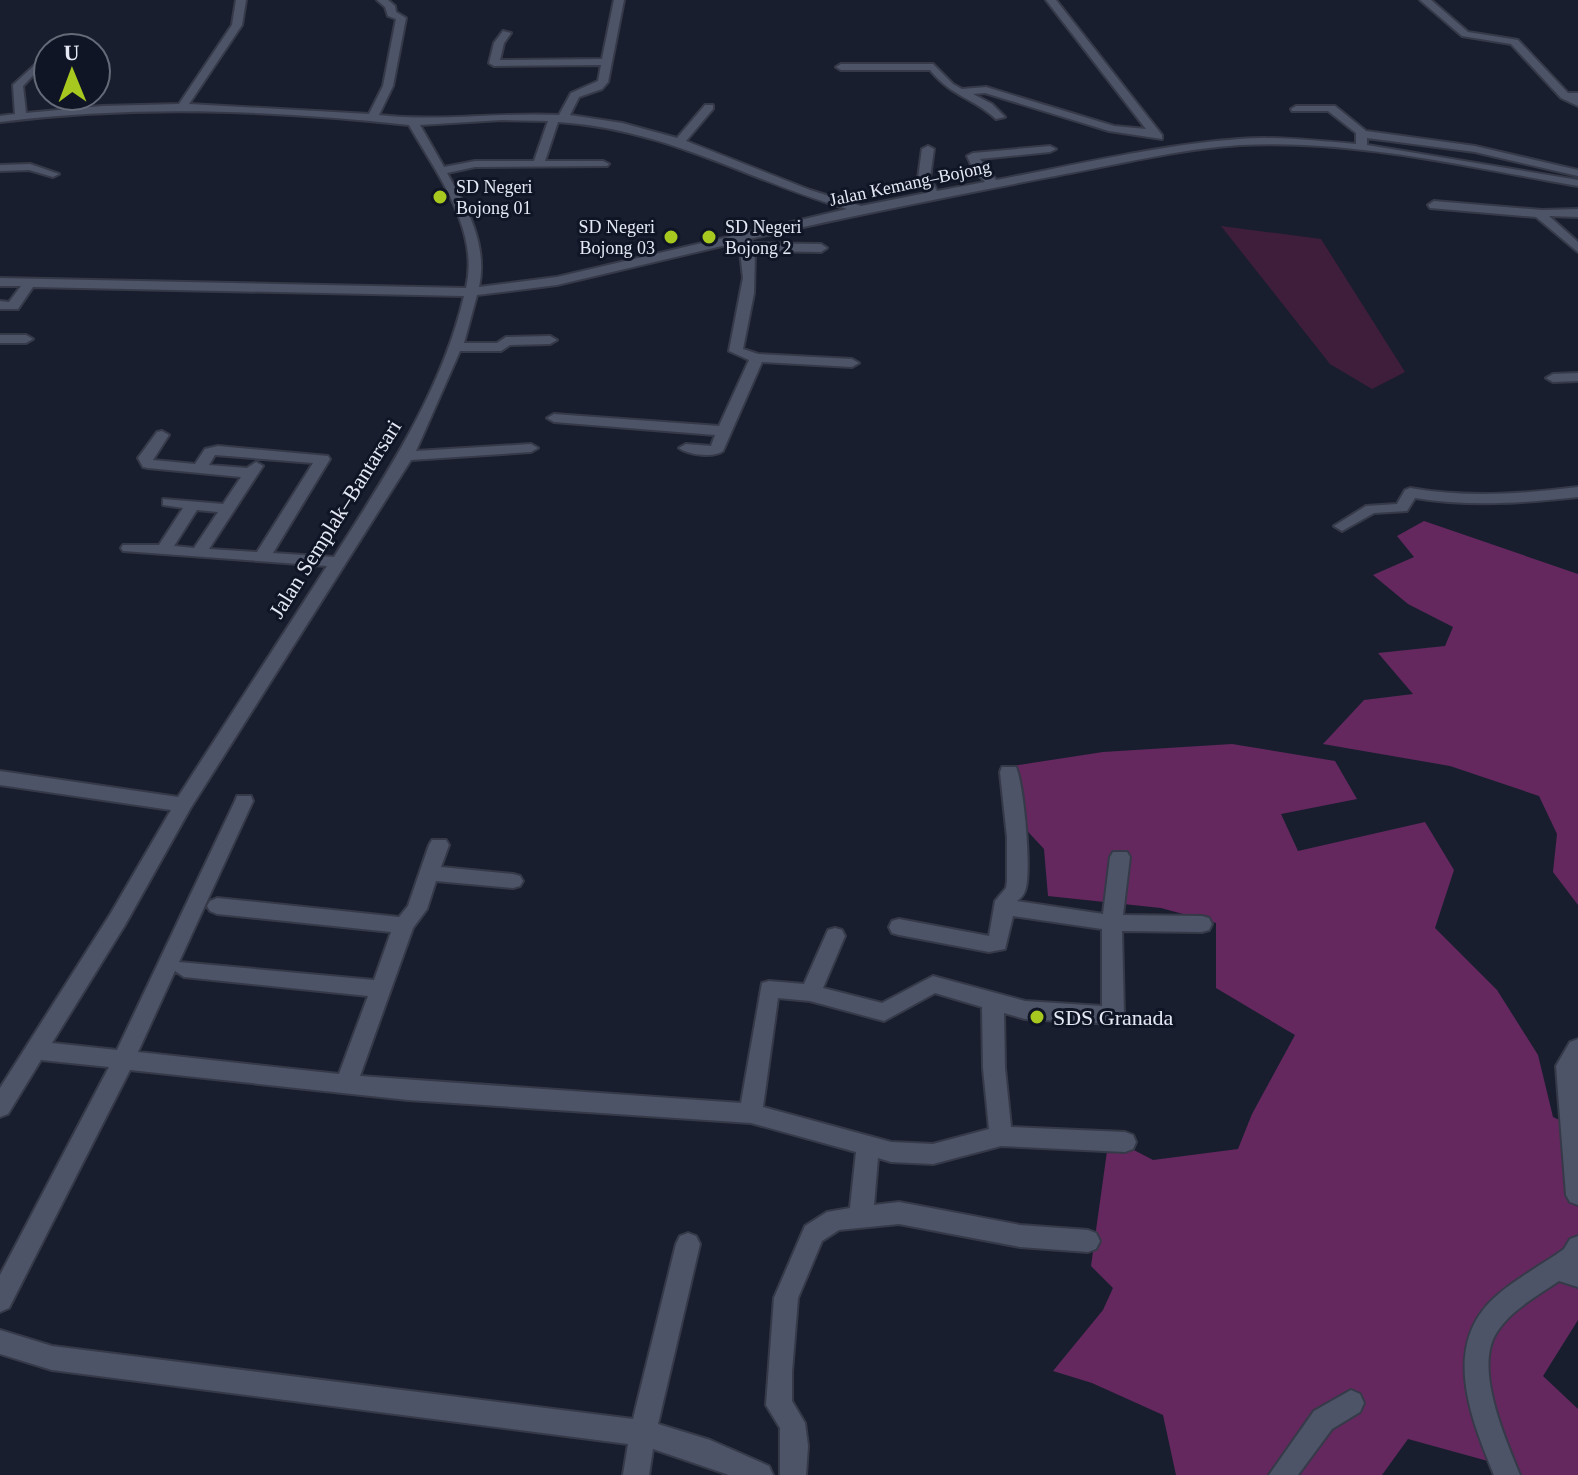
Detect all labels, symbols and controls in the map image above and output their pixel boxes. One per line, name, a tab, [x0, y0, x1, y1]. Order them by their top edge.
north arrow	[32, 32, 112, 112]
text: U	[63, 40, 80, 65]
street label: Jalan Kemang–Bojong	[827, 156, 993, 210]
place label: SD Negeri Bojong 01	[456, 177, 532, 218]
marker: SD Negeri Bojong 01	[431, 188, 449, 206]
place label: SD Negeri Bojong 03	[579, 217, 655, 258]
place label: SD Negeri Bojong 2	[725, 217, 801, 258]
marker: SD Negeri Bojong 03	[662, 228, 680, 246]
marker: SD Negeri Bojong 2	[700, 228, 718, 246]
street label: Jalan Semplak–Bantarsari	[264, 415, 406, 623]
place label: SDS Granada	[1053, 1005, 1174, 1030]
marker: SDS Granada	[1028, 1008, 1046, 1026]

